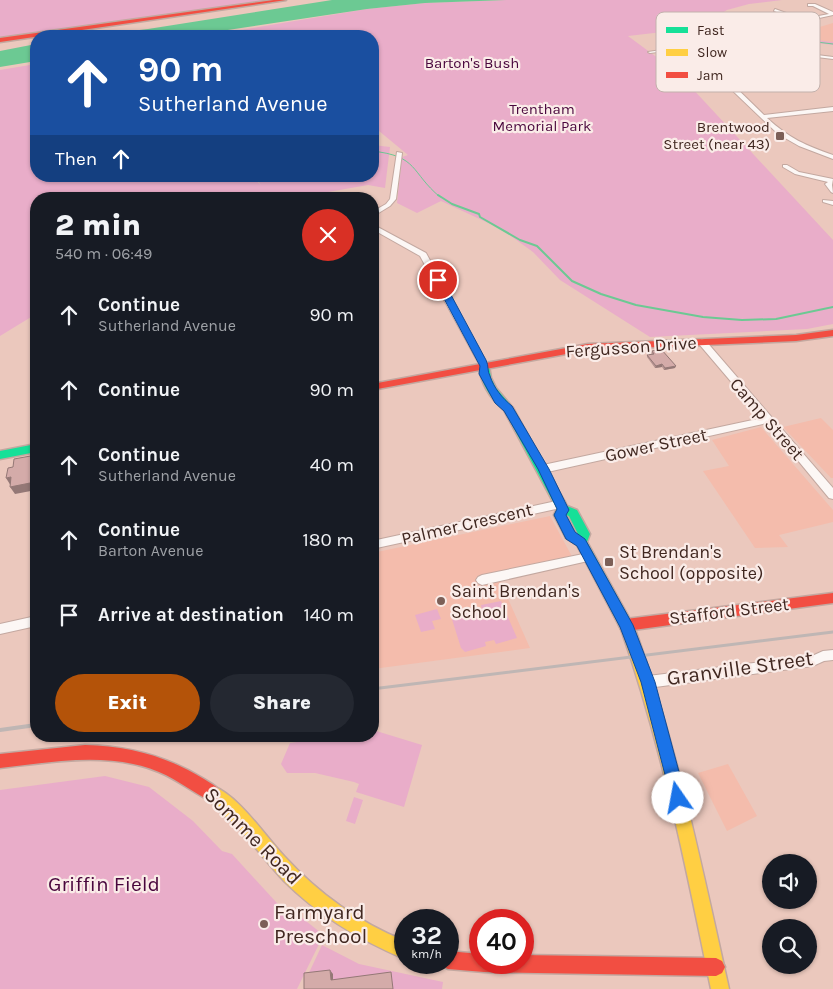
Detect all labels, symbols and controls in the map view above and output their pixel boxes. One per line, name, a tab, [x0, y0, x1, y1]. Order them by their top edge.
legend	[656, 12, 820, 92]
text: Fast	[697, 22, 724, 39]
text: Slow	[697, 44, 727, 61]
text: 90 m	[138, 49, 224, 90]
icon: ahead	[55, 50, 120, 115]
park label: Barton's Bush	[425, 54, 519, 72]
text: Jam	[697, 67, 723, 84]
text: Sutherland Avenue	[138, 91, 328, 117]
park label: Trentham Memorial Park	[493, 100, 591, 135]
place label: Brentwood Street (near 43)	[663, 118, 770, 153]
marker: Brentwood Street (near 43)	[774, 130, 786, 142]
icon: ahead	[107, 145, 135, 173]
text: Then	[55, 148, 97, 170]
text: 2 min	[55, 207, 141, 243]
button: close	[302, 209, 354, 261]
text: 540 m · 06:49	[55, 244, 152, 263]
pin	[417, 259, 459, 301]
icon: arrive	[424, 266, 452, 294]
text: Continue	[98, 294, 180, 316]
icon: ahead	[55, 301, 83, 329]
text: 90 m	[309, 304, 354, 326]
text: Sutherland Avenue	[98, 316, 236, 335]
street label: Fergusson Drive	[565, 331, 697, 363]
street label: Camp Street	[725, 373, 809, 465]
icon: ahead	[55, 376, 83, 404]
text: Continue	[98, 379, 180, 401]
text: 90 m	[309, 379, 354, 401]
street label: Gower Street	[603, 423, 709, 467]
text: Continue	[98, 444, 180, 466]
icon: ahead	[55, 451, 83, 479]
text: 40 m	[310, 454, 354, 476]
text: Sutherland Avenue	[98, 466, 236, 485]
street label: Palmer Crescent	[399, 498, 535, 550]
text: Continue	[98, 519, 180, 541]
icon: ahead	[55, 526, 83, 554]
text: 180 m	[302, 529, 354, 551]
text: Barton Avenue	[98, 541, 203, 560]
place label: St Brendan's School (opposite)	[619, 541, 763, 584]
marker: St Brendan's School (opposite)	[603, 556, 615, 568]
place label: Saint Brendan's School	[451, 580, 580, 623]
street label: Stafford Street	[668, 593, 790, 629]
marker: Saint Brendan's School	[435, 595, 447, 607]
icon: arrive	[55, 601, 83, 629]
text: Arrive at destination	[98, 604, 284, 626]
text: 140 m	[304, 604, 354, 626]
street label: Granville Street	[665, 646, 815, 690]
button: Exit	[55, 674, 200, 732]
button: Share	[210, 674, 354, 732]
position arrow	[651, 771, 703, 823]
street label: Somme Road	[199, 782, 307, 890]
map controls	[762, 854, 817, 974]
button: sound	[762, 854, 817, 909]
park label: Griffin Field	[48, 872, 160, 896]
place label: Farmyard Preschool	[274, 900, 367, 948]
speed limit sign: 40	[469, 909, 534, 974]
marker: Farmyard Preschool	[258, 918, 270, 930]
button: search	[762, 919, 817, 974]
text: 32	[411, 921, 442, 950]
text: km/h	[411, 947, 442, 961]

